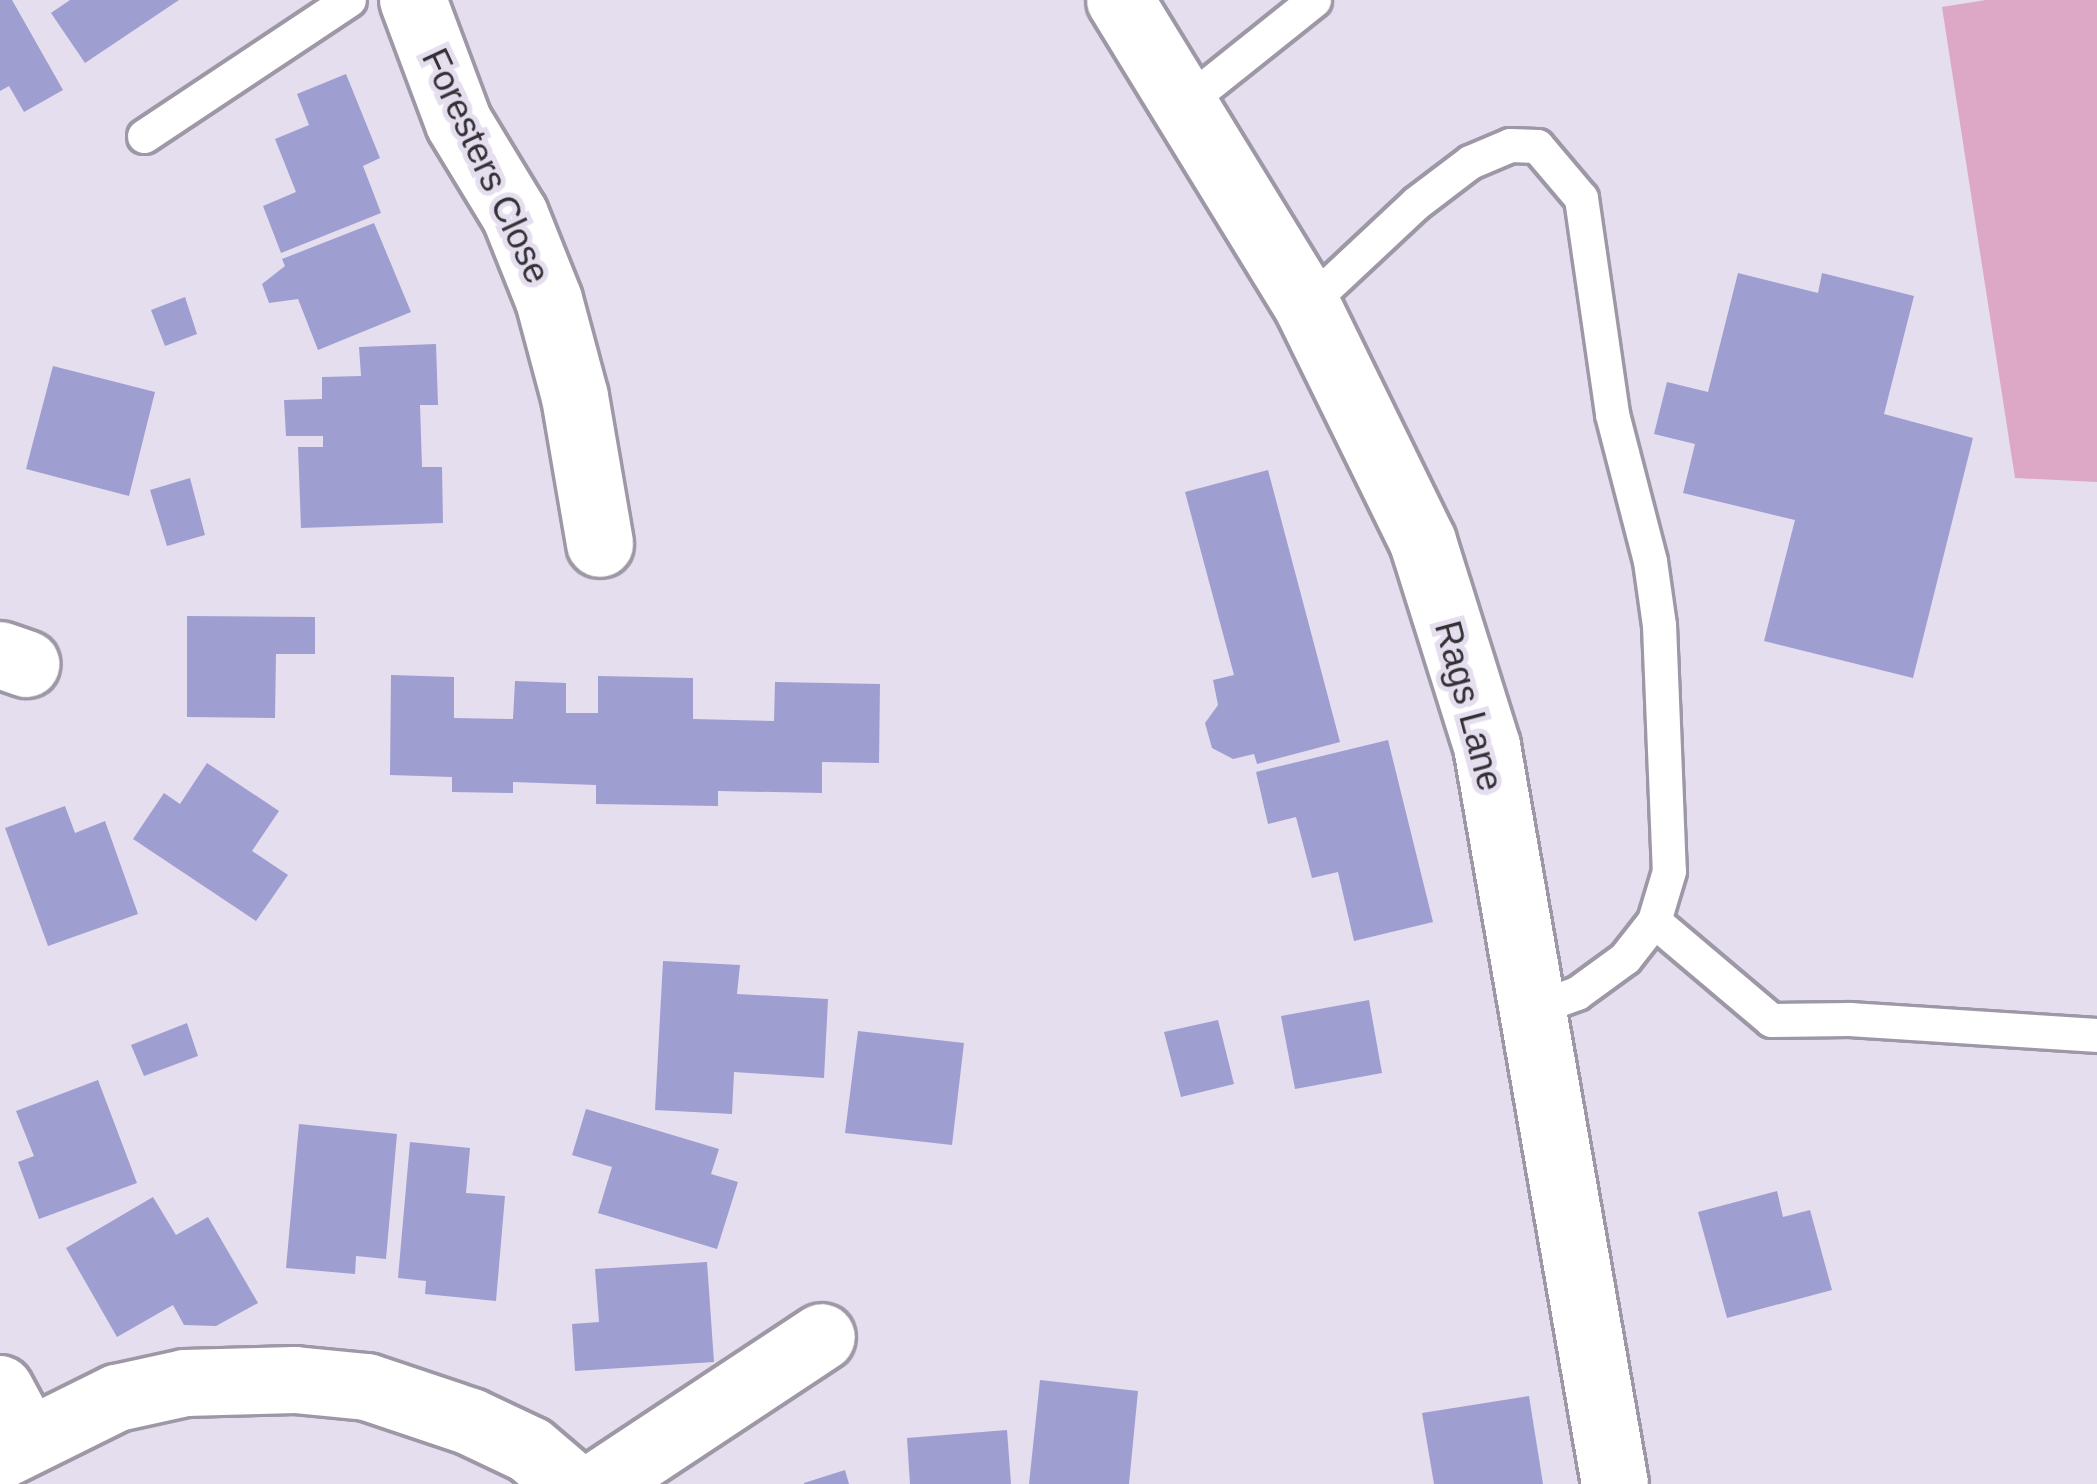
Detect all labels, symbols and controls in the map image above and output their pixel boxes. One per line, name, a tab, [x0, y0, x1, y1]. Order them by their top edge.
street label: Foresters Close	[413, 42, 559, 290]
street label: Rags Lane	[1426, 616, 1512, 796]

